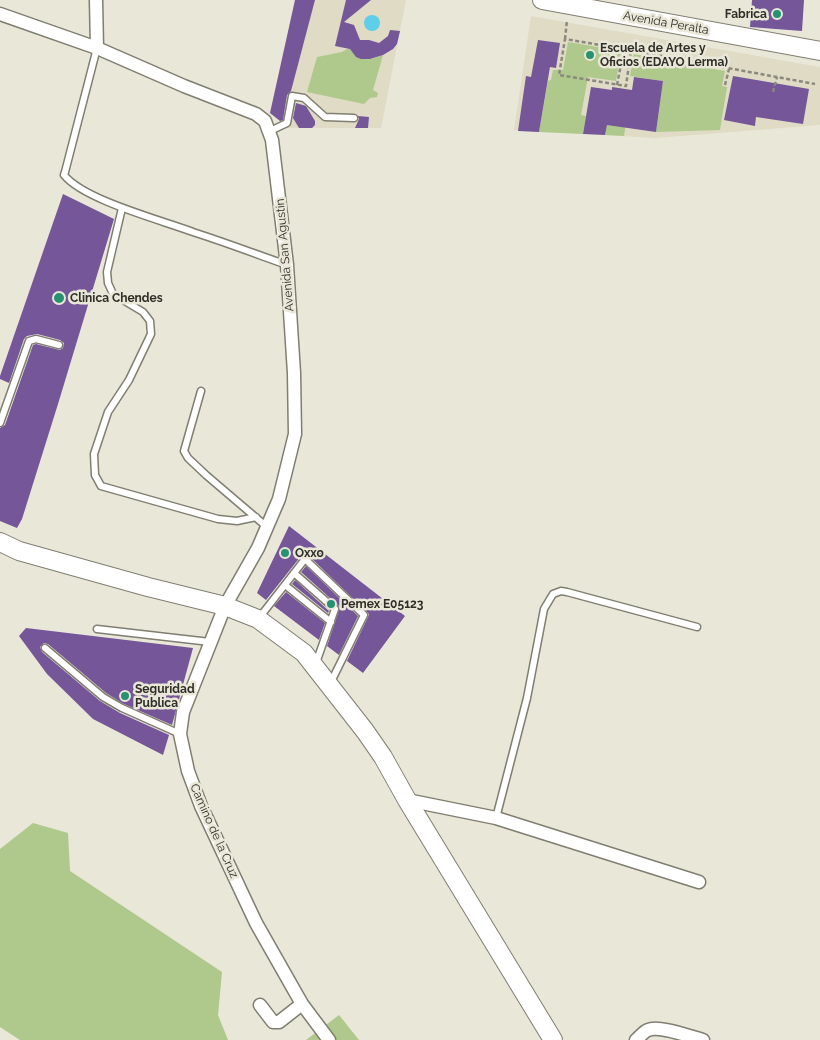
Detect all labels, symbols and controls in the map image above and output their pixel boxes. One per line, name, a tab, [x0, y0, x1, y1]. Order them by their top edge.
place label: Fabrica	[725, 7, 767, 21]
street label: Avenida Peralta	[622, 8, 710, 38]
marker: Fabrica	[771, 8, 783, 20]
place label: Escuela de Artes y Oficios (EDAYO Lerma)	[600, 41, 728, 69]
marker: Escuela de Artes y Oficios (EDAYO Lerma)	[584, 49, 596, 61]
street label: Avenida San Agustin	[273, 198, 297, 312]
marker: Clinica Chendes	[52, 291, 66, 305]
place label: Clinica Chendes	[70, 291, 163, 305]
place label: Oxxo	[295, 546, 324, 560]
marker: Oxxo	[279, 547, 291, 559]
place label: Pemex E05123	[341, 597, 424, 611]
marker: Pemex E05123	[325, 598, 337, 610]
place label: Seguridad Publica	[135, 682, 195, 710]
marker: Seguridad Publica	[119, 690, 131, 702]
street label: Camino de la Cruz	[187, 782, 241, 880]

